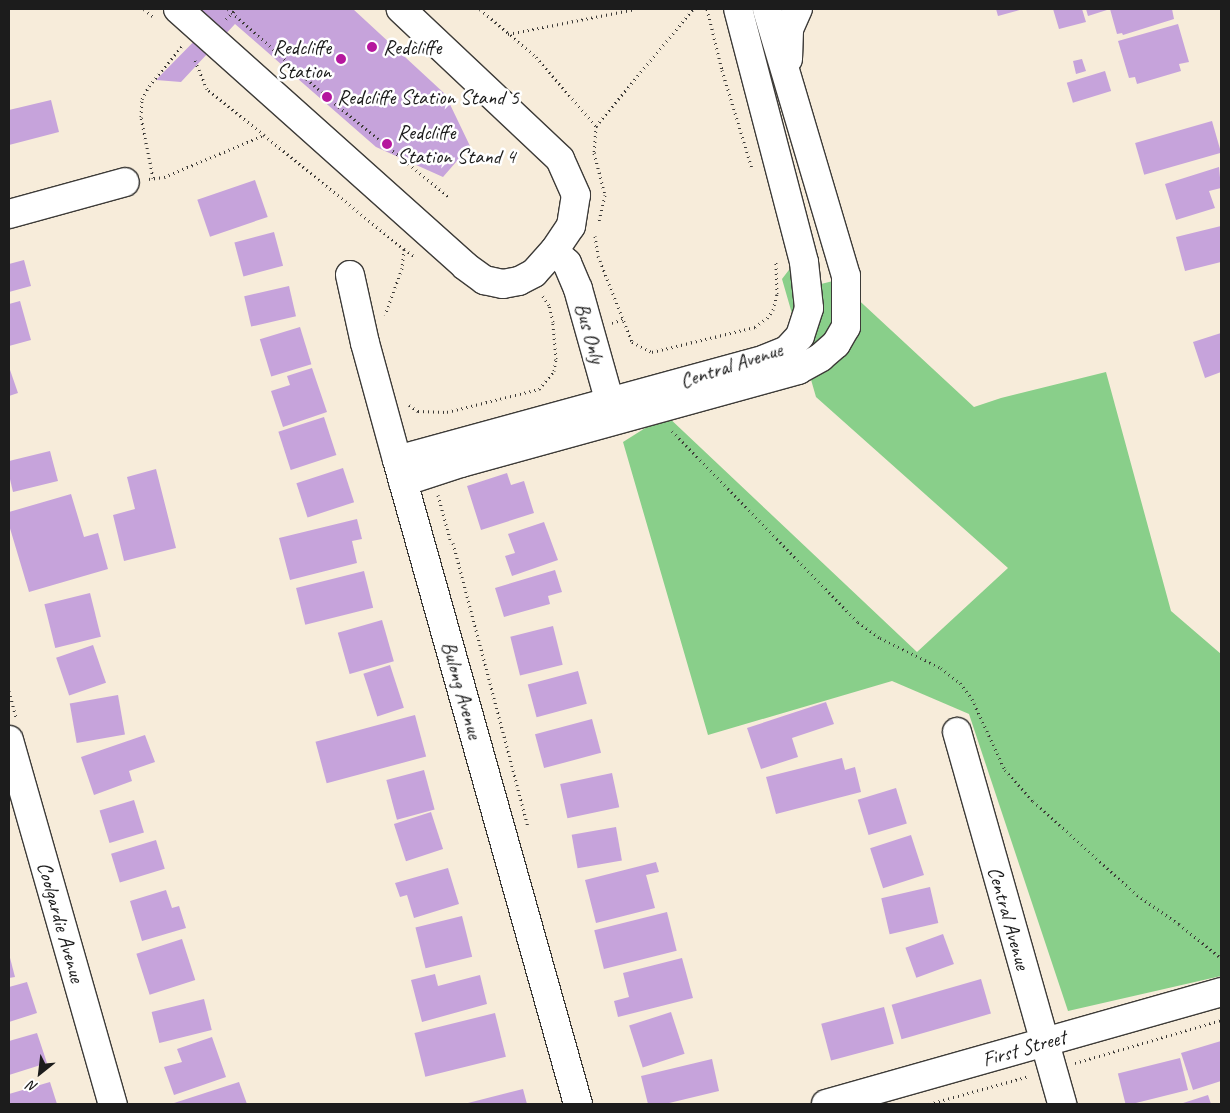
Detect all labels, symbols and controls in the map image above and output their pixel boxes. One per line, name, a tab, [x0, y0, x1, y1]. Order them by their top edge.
place label: Redcliffe Station	[273, 34, 331, 84]
place label: Redcliffe	[383, 34, 441, 60]
marker: Redcliffe	[365, 40, 379, 54]
marker: Redcliffe Station	[335, 53, 347, 65]
place label: Redcliffe Station Stand 5	[337, 84, 519, 110]
marker: Redcliffe Station Stand 5	[321, 91, 333, 103]
place label: Redcliffe Station Stand 4	[397, 119, 516, 169]
marker: Redcliffe Station Stand 4	[381, 138, 393, 150]
street label: Bus Only	[569, 300, 611, 366]
street label: Central Avenue	[677, 337, 785, 393]
street label: Bulong Avenue	[436, 638, 488, 742]
street label: Coolgardie Avenue	[32, 859, 90, 985]
street label: Central Avenue	[982, 864, 1036, 972]
street label: First Street	[979, 1024, 1069, 1072]
north arrow	[15, 1048, 65, 1098]
text: N	[25, 1077, 40, 1096]

